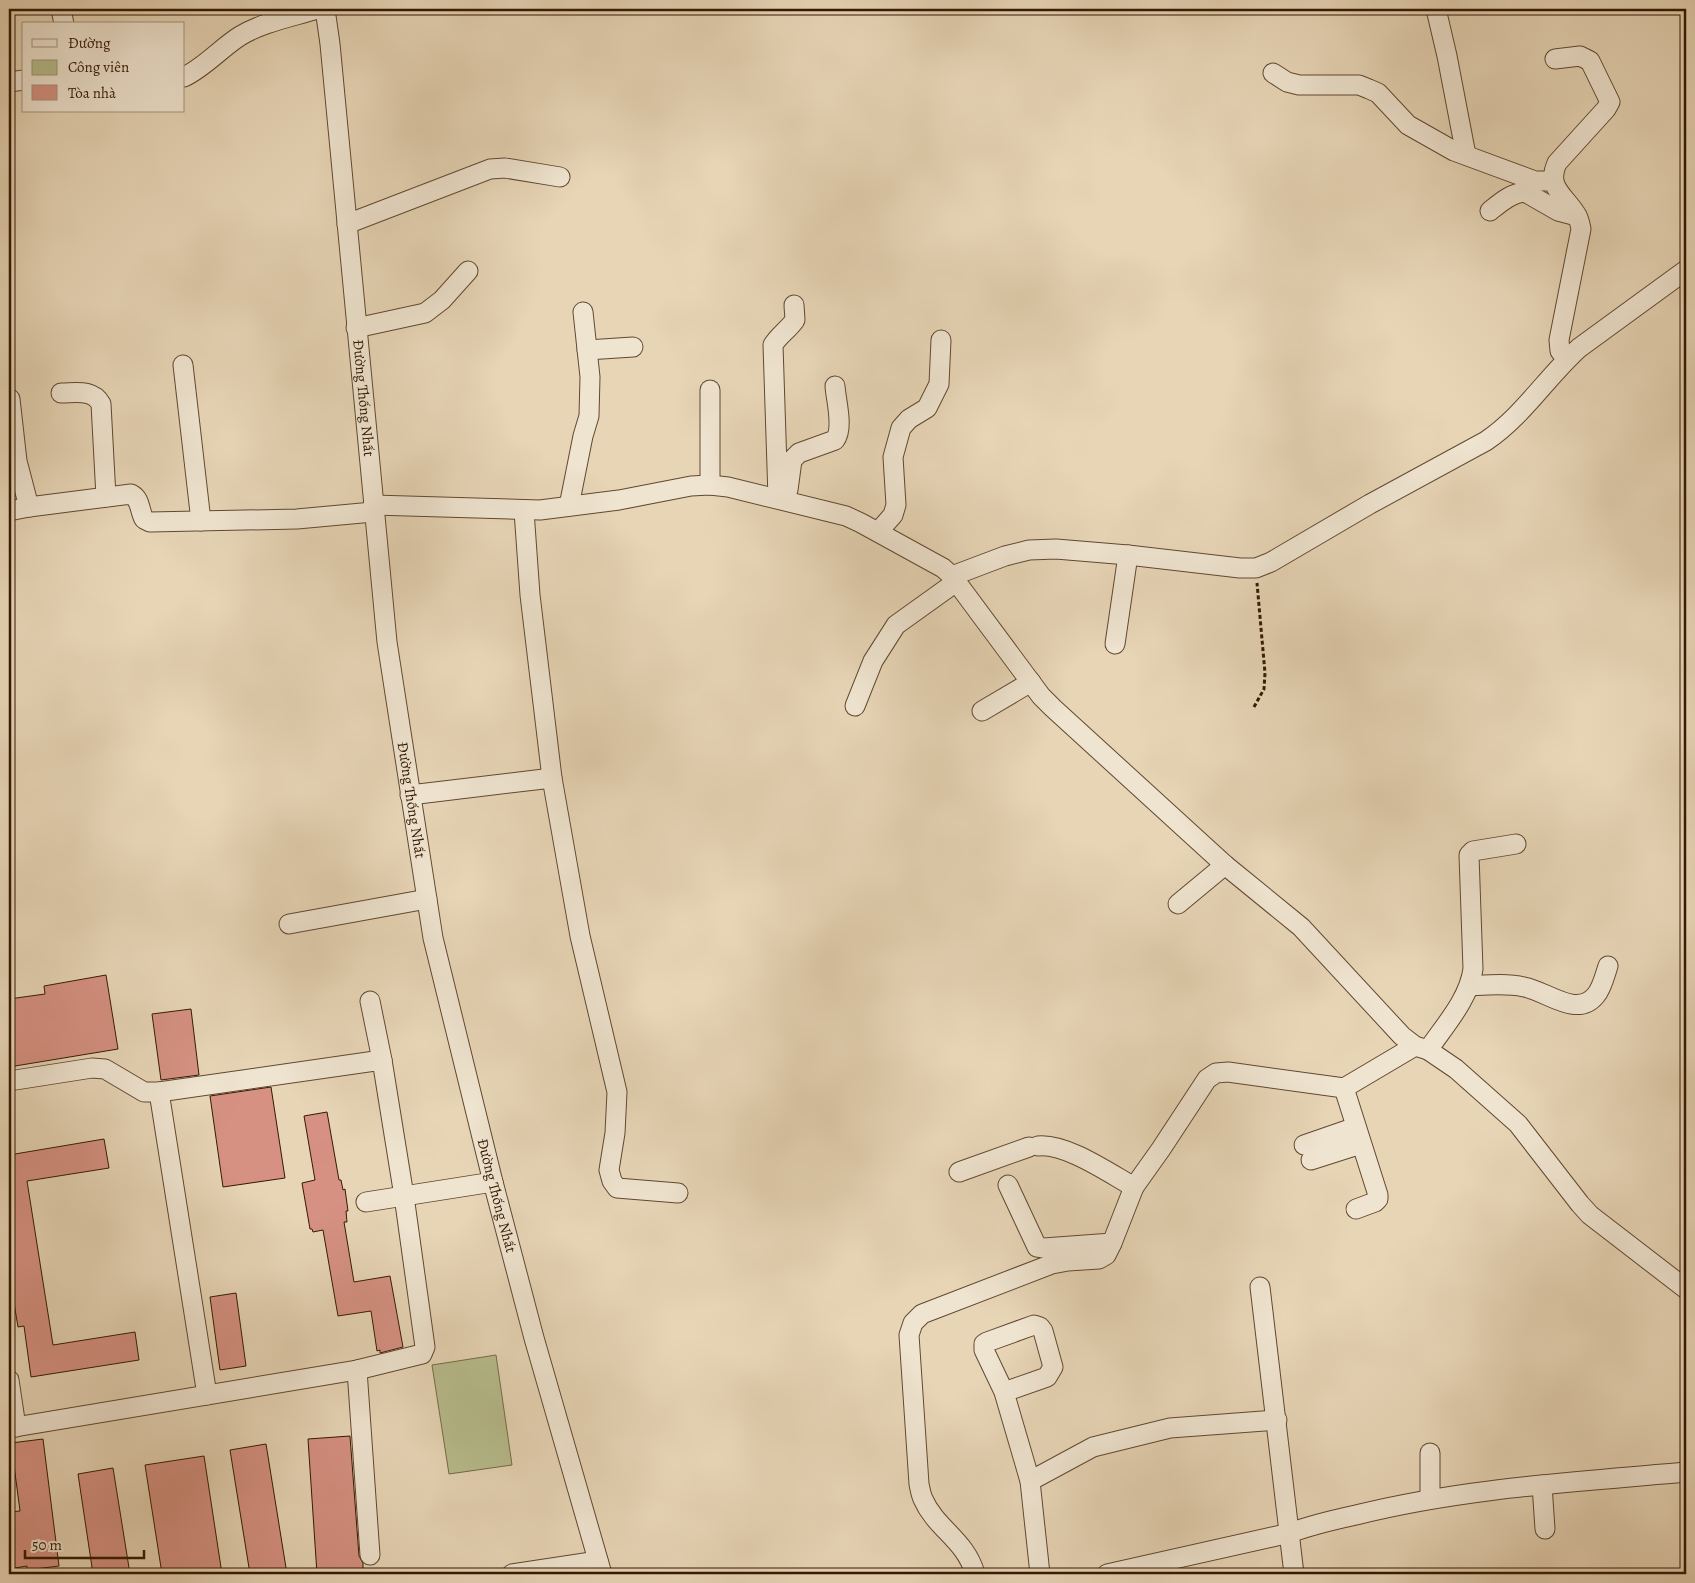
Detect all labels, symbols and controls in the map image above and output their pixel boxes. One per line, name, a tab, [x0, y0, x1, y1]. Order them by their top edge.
legend	[22, 22, 185, 112]
text: Đường	[68, 33, 111, 53]
text: Công viên	[68, 57, 129, 77]
text: Tòa nhà	[68, 83, 116, 103]
street label: Đường Thống Nhất	[348, 339, 379, 457]
street label: Đường Thống Nhất	[393, 741, 430, 860]
street label: Đường Thống Nhất	[473, 1136, 521, 1255]
scale bar	[25, 1528, 144, 1560]
text: 50 m	[32, 1535, 62, 1555]

